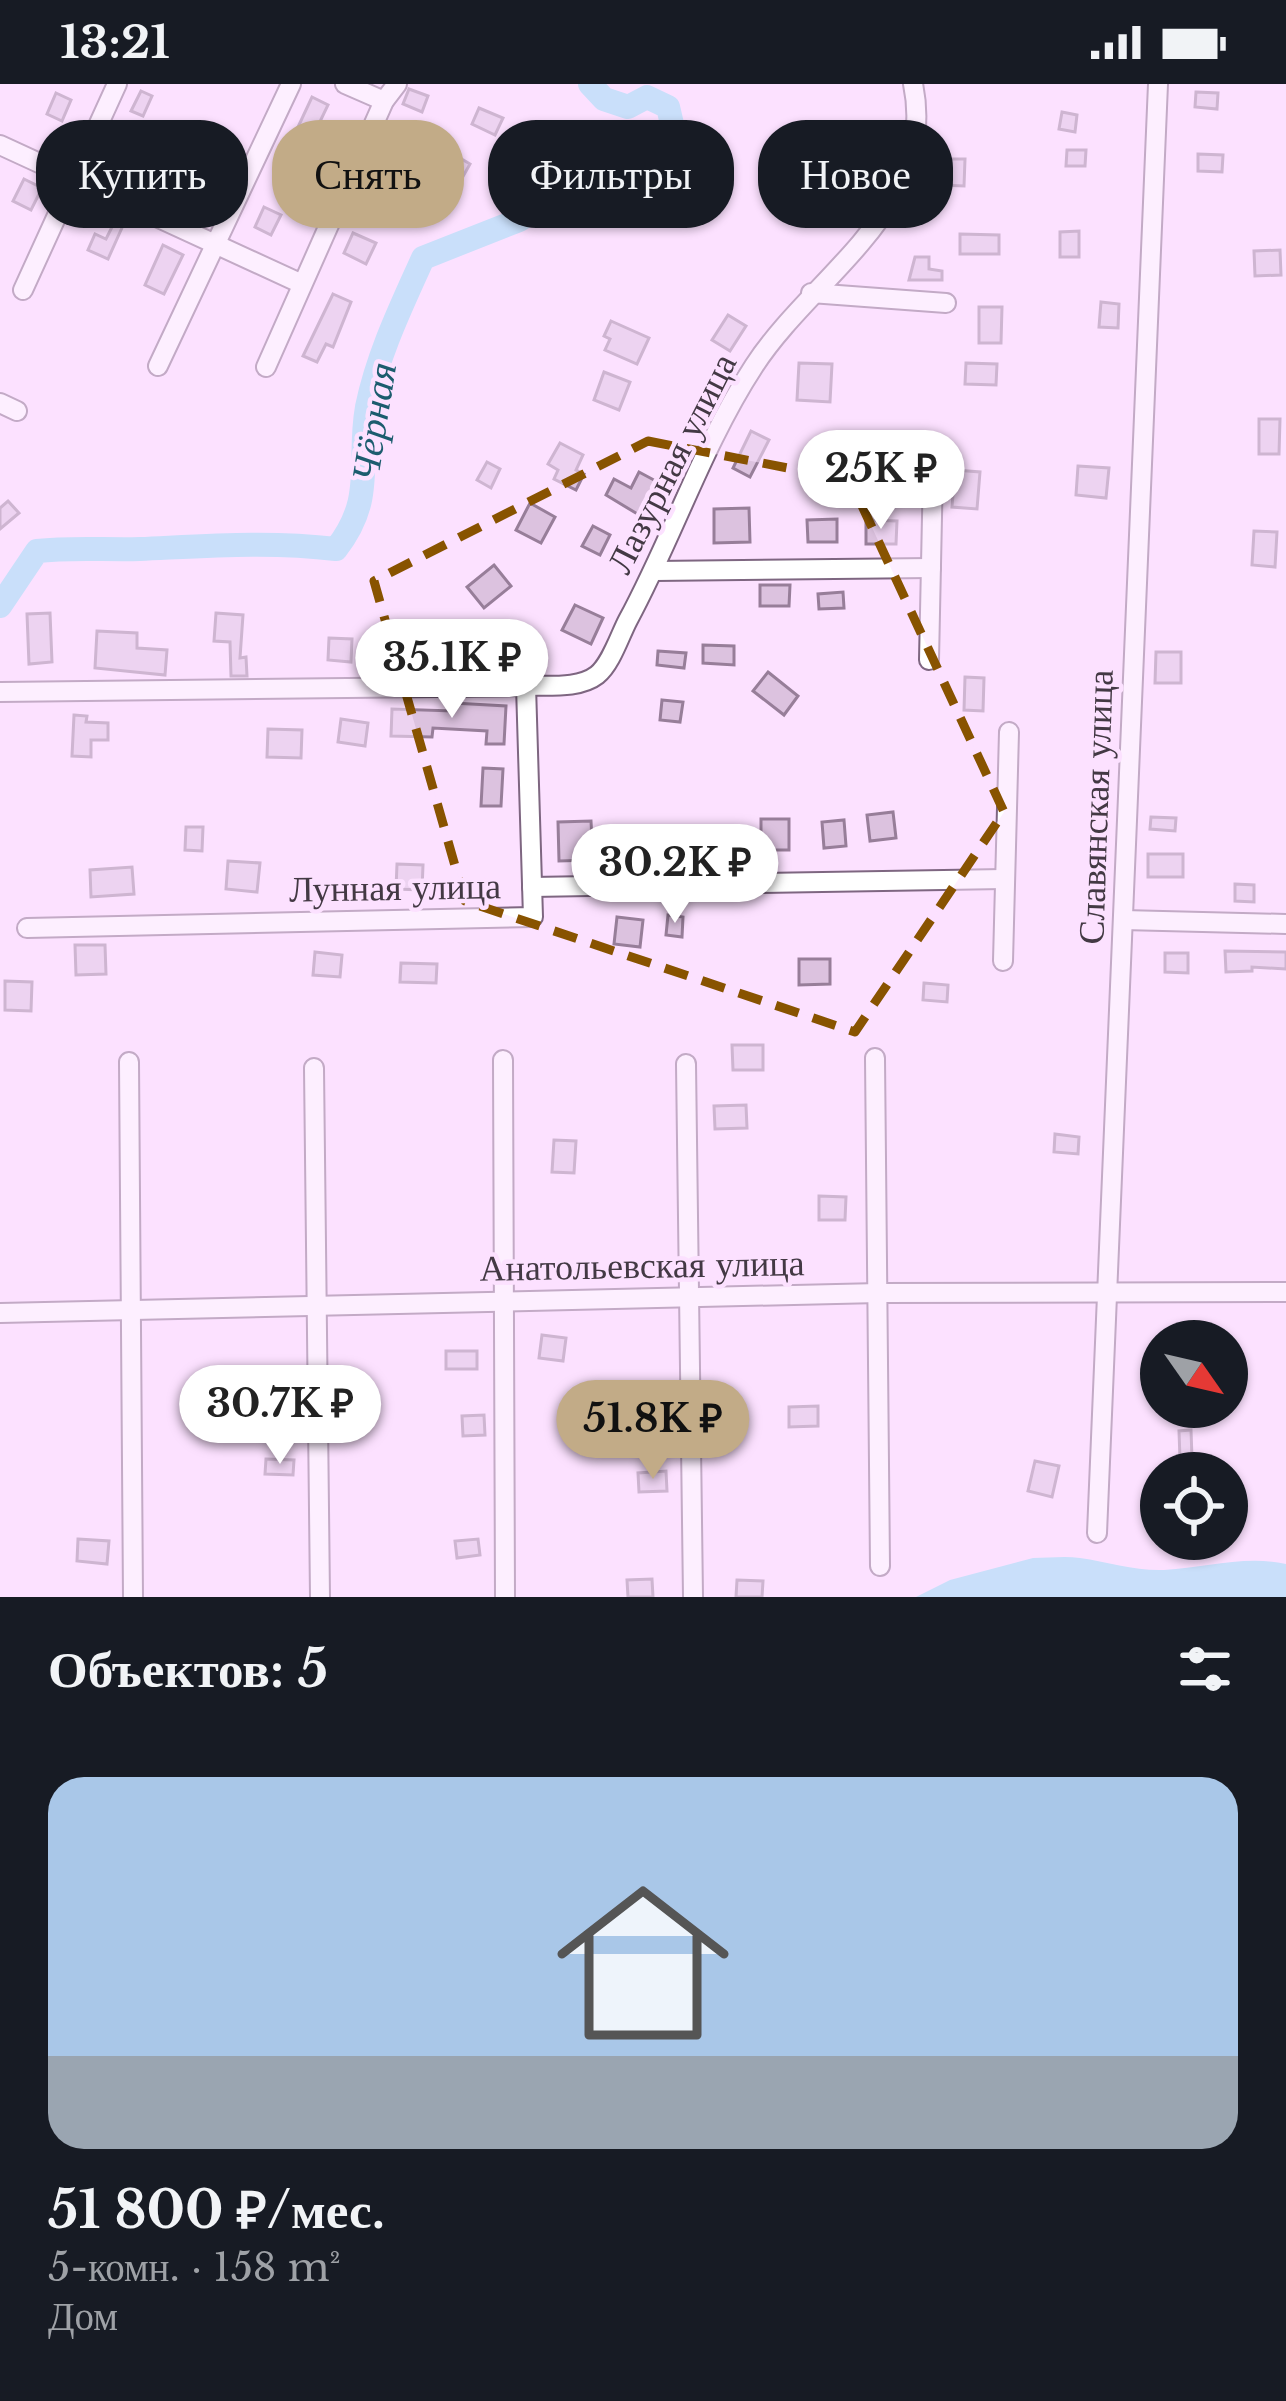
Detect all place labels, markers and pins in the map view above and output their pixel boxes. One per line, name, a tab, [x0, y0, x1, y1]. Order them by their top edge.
pin: 25K ₽	[797, 430, 965, 532]
pin: 35.1K ₽	[341, 619, 563, 721]
pin: 30.2K ₽	[564, 824, 786, 926]
pin: 30.7K ₽	[169, 1365, 391, 1467]
pin: 51.8K ₽	[542, 1380, 764, 1482]

